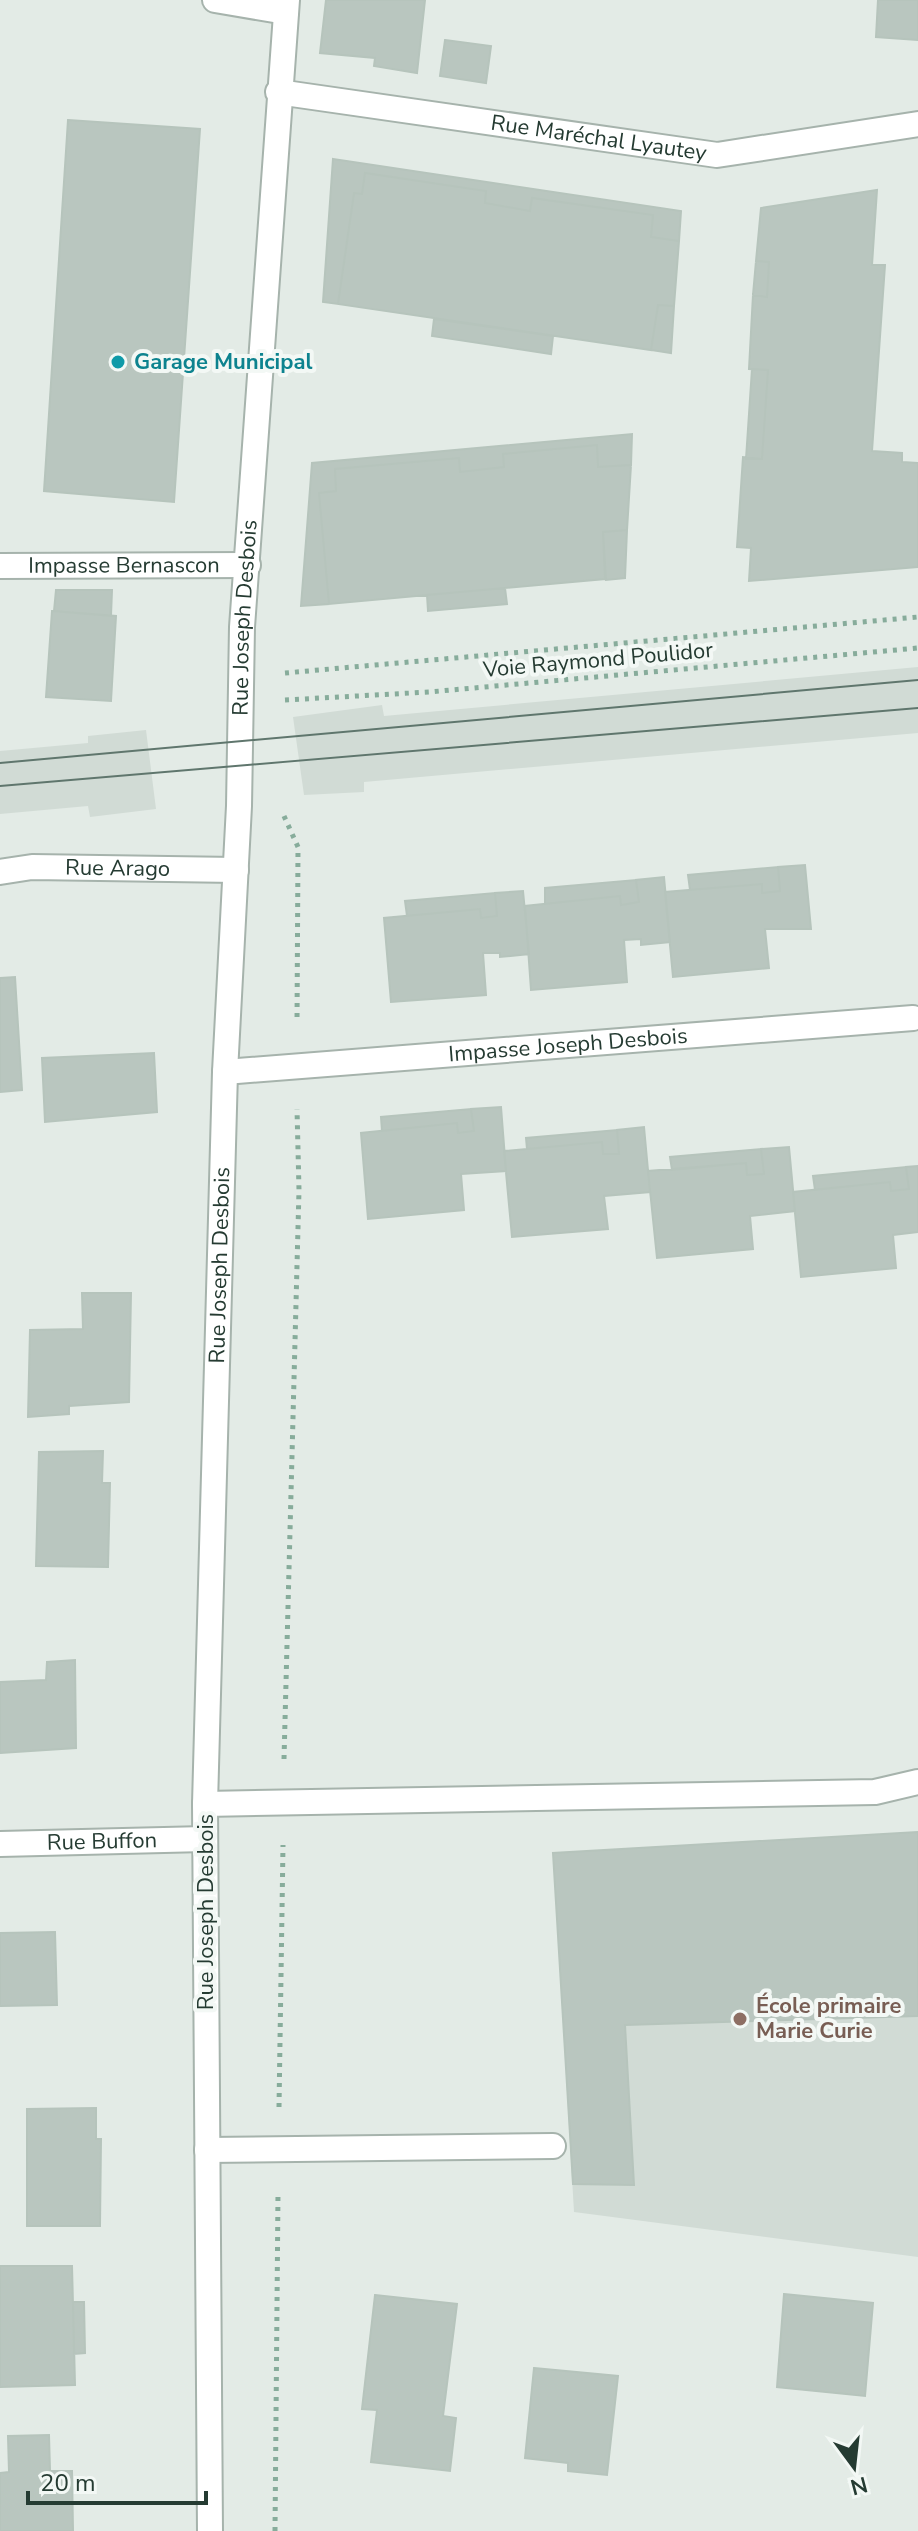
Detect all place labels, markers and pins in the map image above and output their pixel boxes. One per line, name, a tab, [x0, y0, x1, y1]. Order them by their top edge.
place label: Garage Municipal	[134, 347, 313, 377]
marker: Garage Municipal	[109, 353, 127, 371]
place label: École primaire Marie Curie	[756, 1991, 901, 2046]
marker: École primaire Marie Curie	[731, 2010, 749, 2028]

